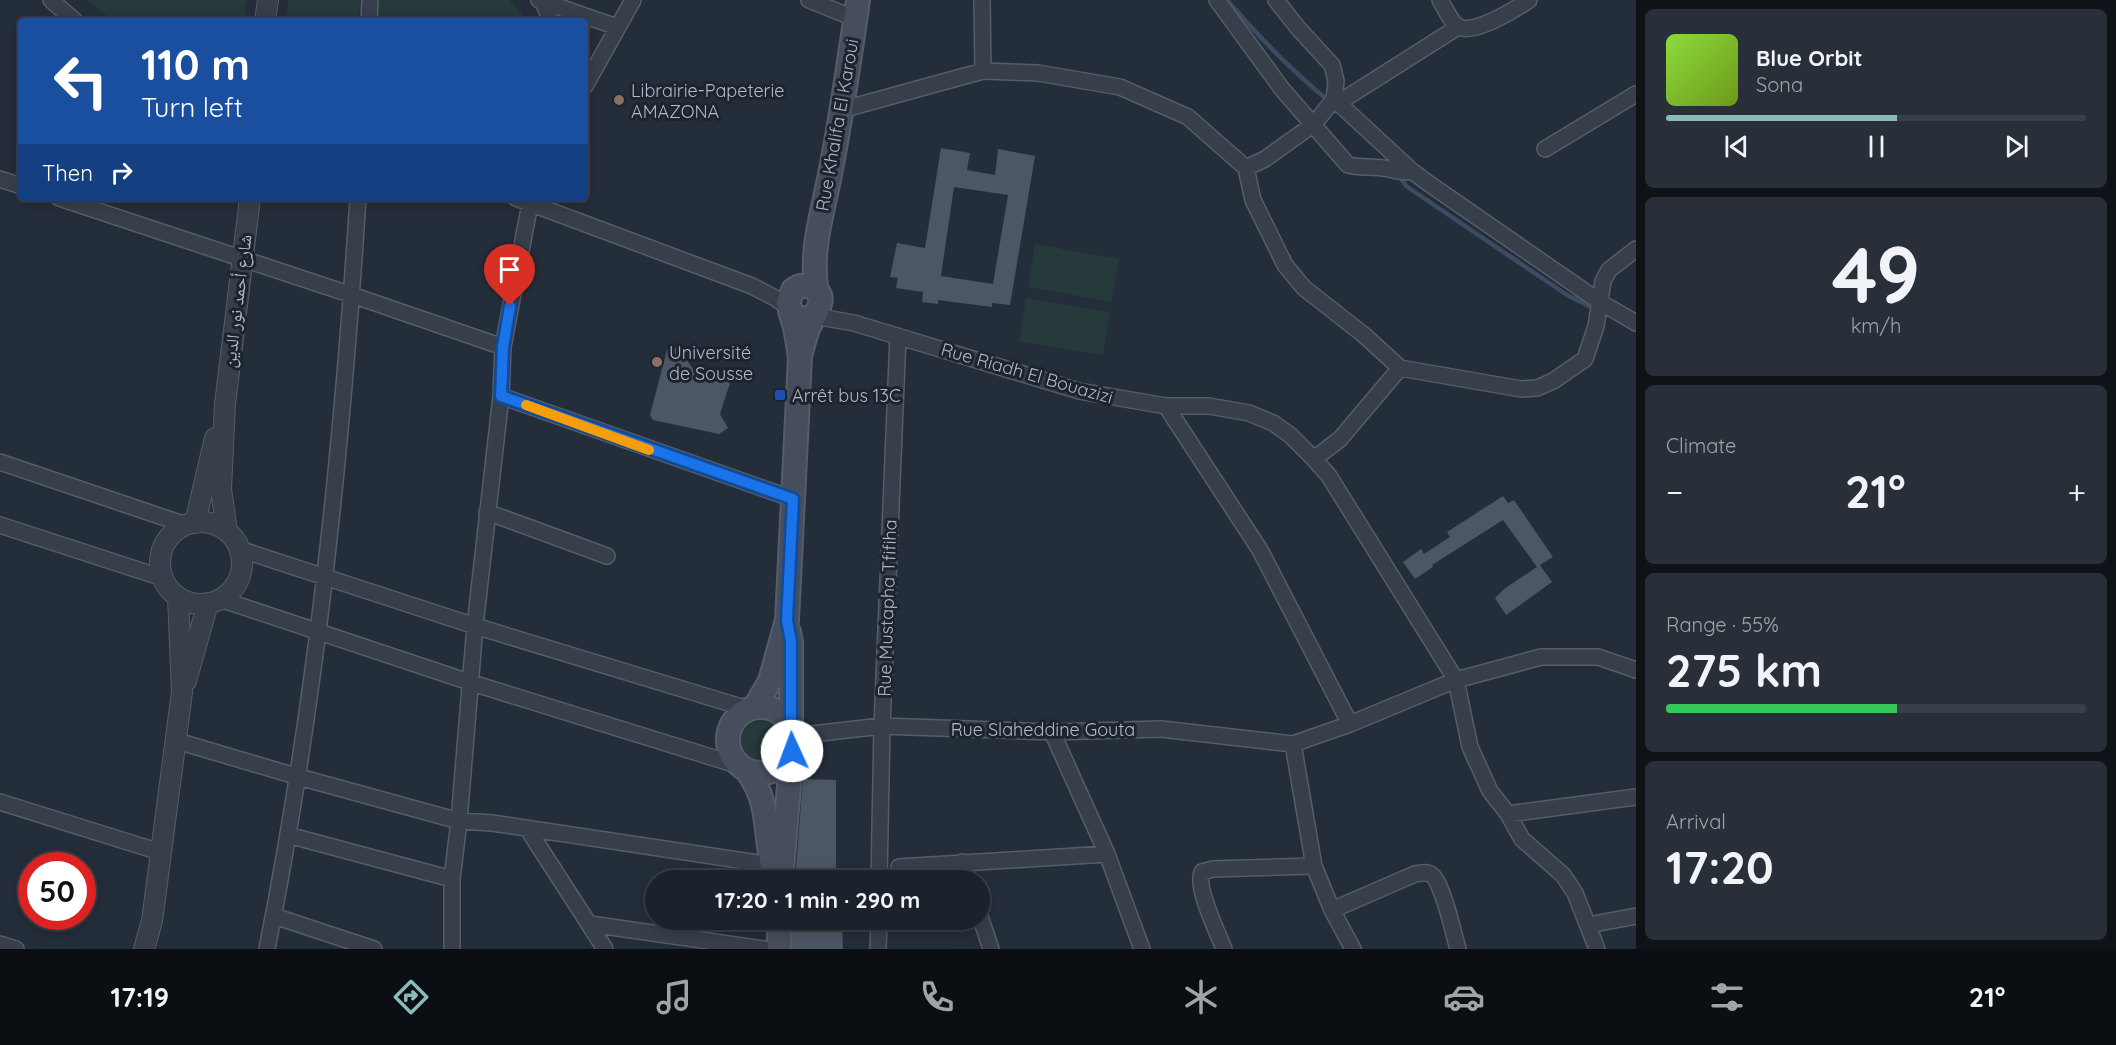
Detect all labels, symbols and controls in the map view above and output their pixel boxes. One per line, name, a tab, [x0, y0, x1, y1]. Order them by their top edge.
street label: Rue Khalifa El Karoui	[811, 37, 863, 213]
text: 110 m	[141, 38, 250, 91]
icon: left	[42, 42, 120, 120]
text: Blue Orbit	[1756, 44, 1862, 72]
text: Sona	[1756, 72, 1803, 97]
place label: Librairie-Papeterie AMAZONA	[631, 79, 785, 123]
text: Turn left	[141, 90, 243, 124]
marker: Librairie-Papeterie AMAZONA	[612, 93, 626, 107]
icon: previous	[1720, 130, 1753, 163]
icon: pause	[1860, 130, 1893, 163]
icon: next	[2000, 130, 2033, 163]
icon: right	[105, 156, 138, 189]
text: Then	[42, 159, 93, 187]
text: 49	[1832, 225, 1920, 323]
street label: شارع أحمد نور الدين	[217, 233, 257, 369]
pin	[484, 244, 535, 306]
icon: arrive	[493, 253, 526, 286]
text: km/h	[1851, 313, 1901, 338]
street label: Rue Riadh El Bouazizi	[938, 337, 1116, 409]
place label: Université de Sousse	[669, 341, 753, 385]
marker: Université de Sousse	[650, 355, 664, 369]
place label: Arrêt bus 13C	[792, 384, 901, 407]
marker: Arrêt bus 13C	[773, 388, 787, 402]
text: Climate	[1666, 433, 1736, 458]
text: 21°	[1845, 463, 1906, 519]
text: −	[1666, 471, 1683, 512]
text: +	[2067, 471, 2086, 512]
street label: Rue Mustapha Tfifiha	[872, 519, 902, 697]
text: Range · 55%	[1666, 612, 1779, 637]
text: 275 km	[1666, 642, 1822, 698]
street label: Rue Slaheddine Gouta	[951, 718, 1135, 741]
position arrow	[760, 719, 824, 783]
text: Arrival	[1666, 809, 1726, 834]
text: 17:20	[1666, 839, 1774, 895]
speed limit sign: 50	[18, 852, 96, 930]
text: 17:20 · 1 min · 290 m	[715, 886, 920, 914]
icon: directions	[390, 976, 432, 1018]
icon: music	[653, 976, 695, 1018]
icon: phone	[916, 976, 958, 1018]
icon: climate	[1180, 976, 1222, 1018]
icon: car	[1443, 976, 1485, 1018]
icon: filters	[1706, 976, 1748, 1018]
text: 17:19	[111, 980, 169, 1014]
text: 21°	[1969, 980, 2005, 1014]

